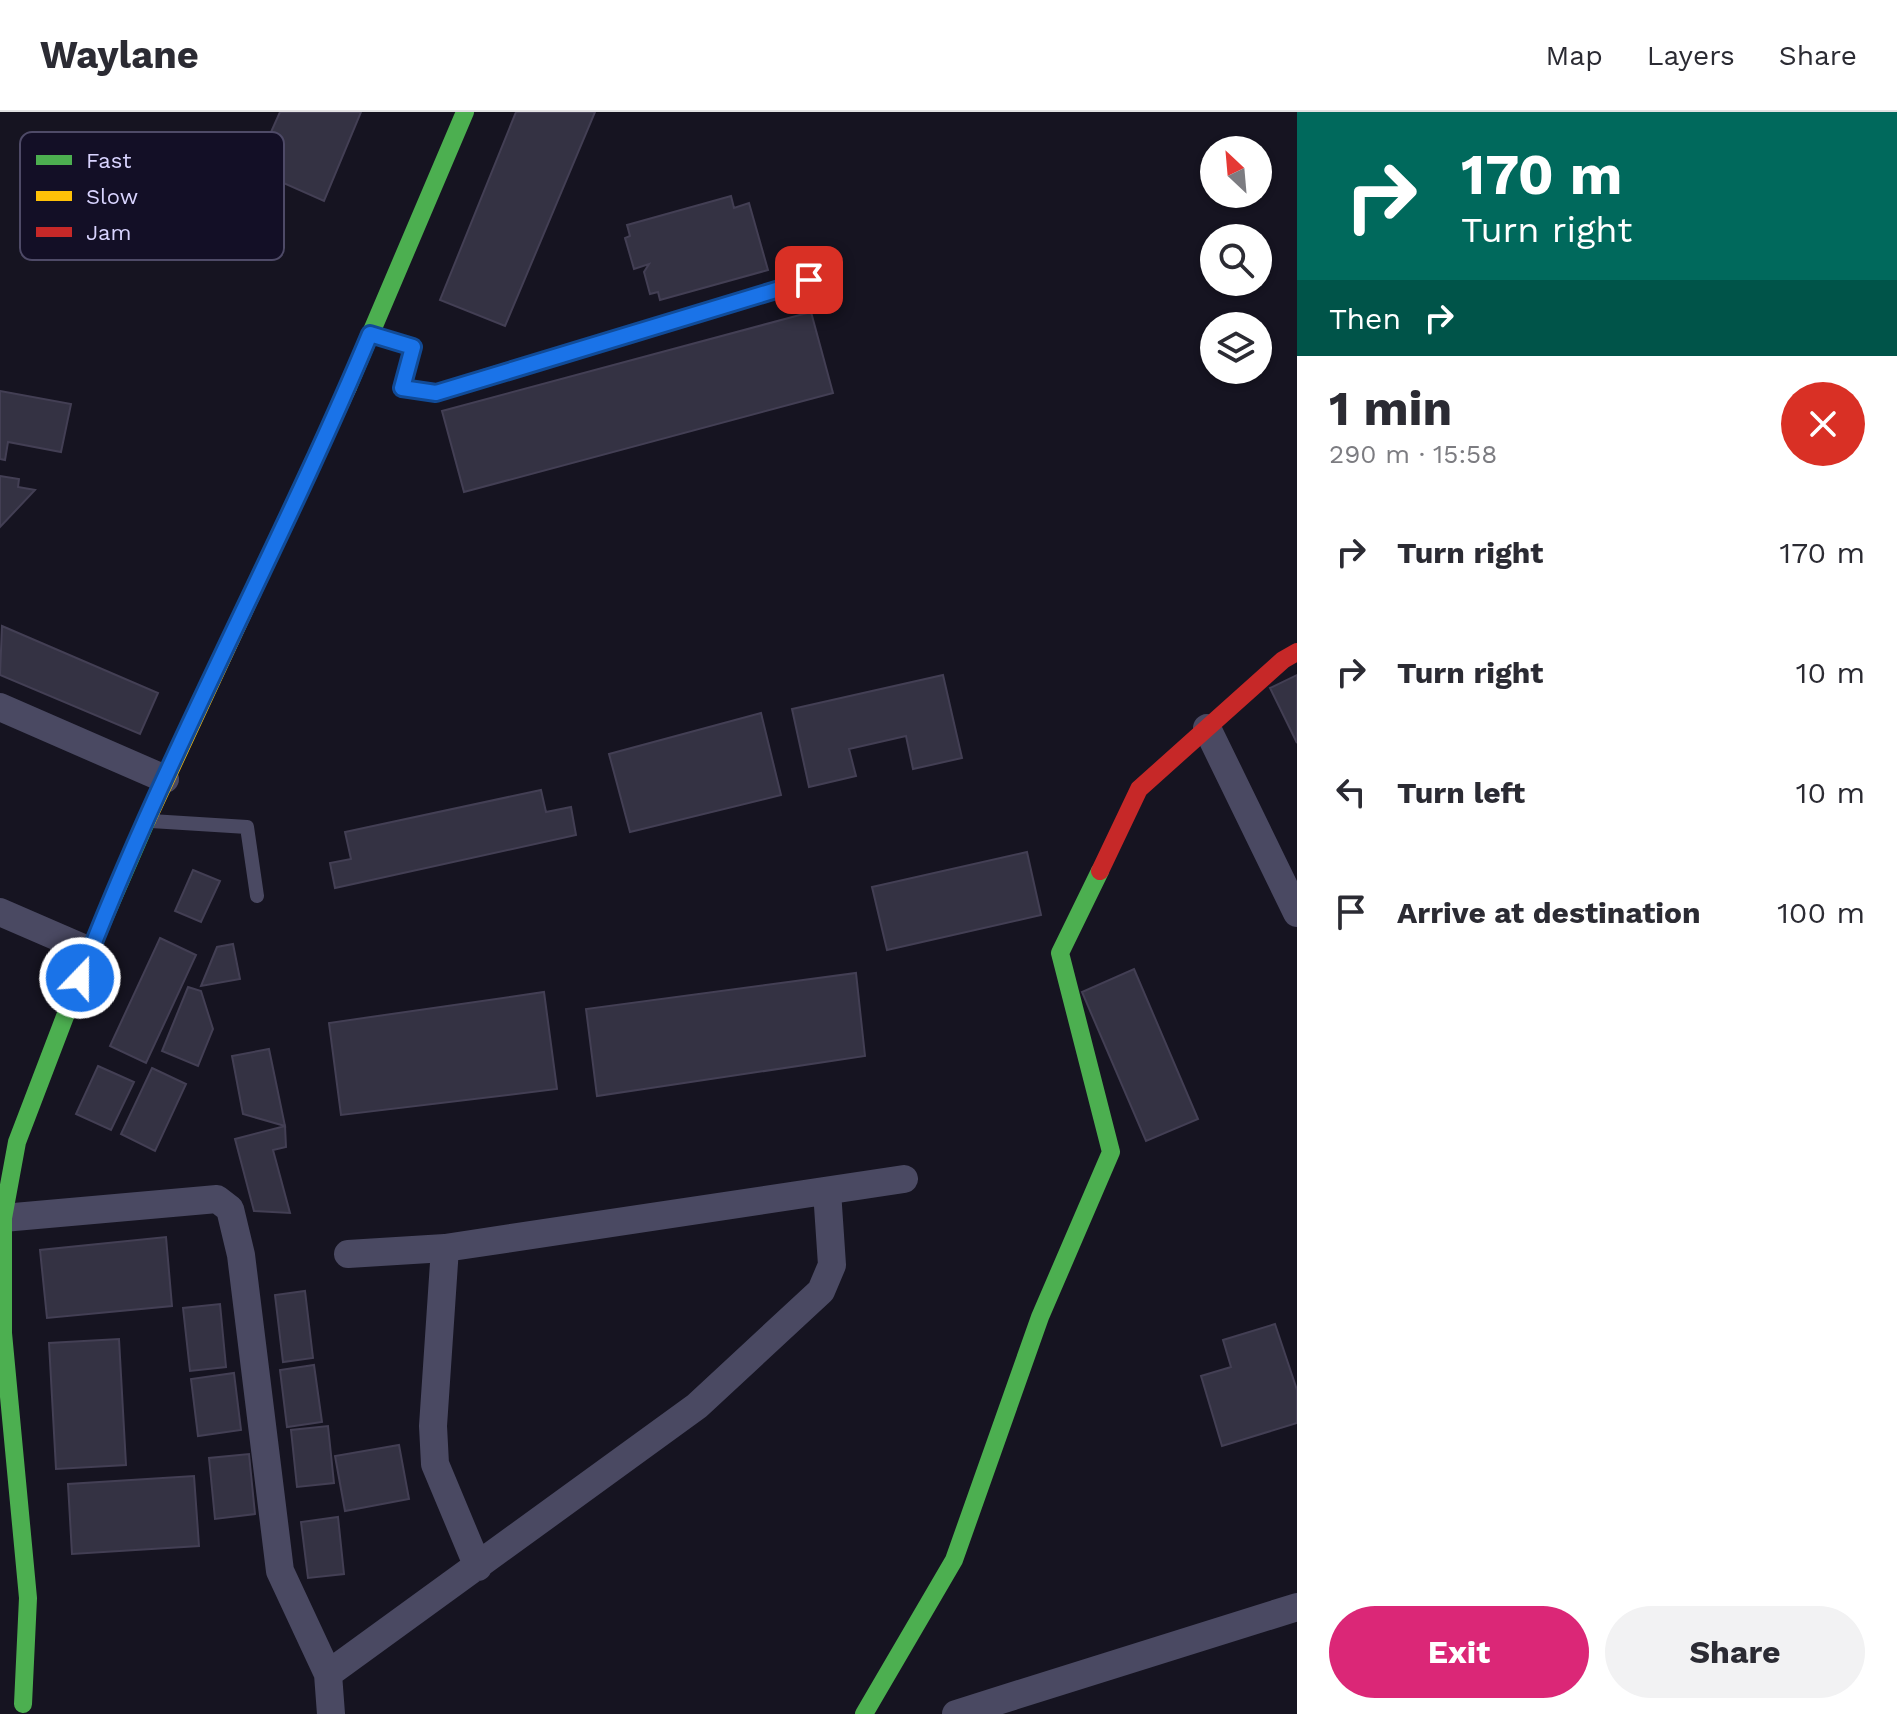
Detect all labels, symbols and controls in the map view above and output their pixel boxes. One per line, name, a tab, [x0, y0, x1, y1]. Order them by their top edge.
text: Waylane	[40, 33, 199, 77]
text: Map	[1546, 39, 1603, 72]
text: Layers	[1647, 39, 1735, 72]
text: Share	[1779, 39, 1857, 72]
legend	[20, 132, 284, 260]
north arrow	[1200, 136, 1272, 208]
map controls	[1200, 136, 1272, 384]
text: 170 m	[1461, 142, 1623, 208]
icon: right	[1329, 144, 1433, 248]
text: Fast	[86, 148, 132, 173]
text: Slow	[86, 184, 138, 209]
text: Turn right	[1461, 209, 1632, 251]
text: Jam	[86, 220, 131, 245]
button: search	[1200, 224, 1272, 296]
pin	[775, 246, 843, 314]
icon: arrive	[787, 258, 831, 302]
icon: right	[1417, 296, 1461, 340]
text: Then	[1329, 301, 1401, 336]
button: layers	[1200, 312, 1272, 384]
text: 1 min	[1329, 380, 1452, 437]
button: close	[1781, 382, 1865, 466]
text: 290 m · 15:58	[1329, 439, 1497, 469]
icon: right	[1329, 530, 1373, 574]
text: Turn right	[1397, 535, 1543, 570]
text: 170 m	[1780, 535, 1865, 570]
icon: right	[1329, 650, 1373, 694]
text: Turn right	[1397, 655, 1543, 690]
text: 10 m	[1796, 655, 1865, 690]
icon: left	[1329, 770, 1373, 814]
text: Turn left	[1397, 775, 1525, 810]
text: 10 m	[1796, 775, 1865, 810]
icon: arrive	[1329, 890, 1373, 934]
text: Arrive at destination	[1397, 895, 1701, 930]
text: 100 m	[1777, 895, 1865, 930]
position arrow	[38, 936, 122, 1020]
button: Exit	[1329, 1606, 1589, 1698]
button: Share	[1605, 1606, 1865, 1698]

